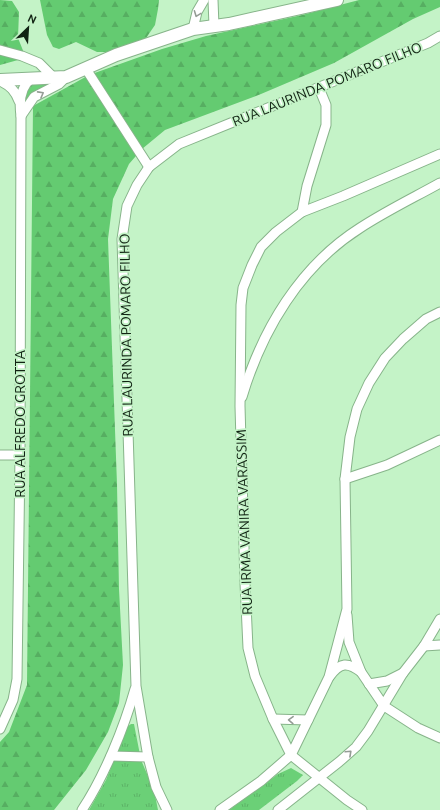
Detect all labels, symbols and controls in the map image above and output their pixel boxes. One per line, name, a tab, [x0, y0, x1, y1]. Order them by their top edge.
north arrow	[8, 8, 48, 48]
one-way arrow	[194, 10, 202, 17]
text: N	[26, 12, 38, 26]
street label: RUA LAURINDA POMARO FILHO	[230, 39, 424, 129]
one-way arrow	[37, 91, 44, 98]
street label: RUA LAURINDA POMARO FILHO	[116, 233, 136, 437]
street label: RUA ALFREDO GROTTA	[12, 350, 28, 498]
street label: RUA IRMA VANIRA VARASSIM	[233, 429, 255, 615]
one-way arrow	[288, 715, 294, 724]
one-way arrow	[344, 750, 352, 758]

